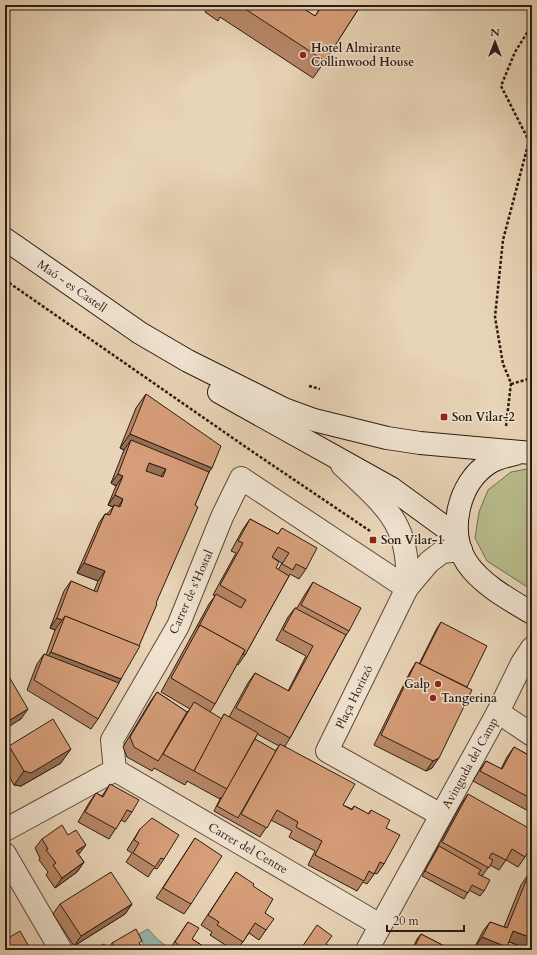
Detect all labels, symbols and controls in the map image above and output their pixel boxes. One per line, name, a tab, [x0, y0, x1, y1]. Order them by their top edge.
north arrow	[475, 22, 515, 62]
text: N	[490, 25, 500, 40]
place label: Hotel Almirante Collinwood House	[311, 40, 414, 70]
marker: Hotel Almirante Collinwood House	[298, 50, 308, 60]
street label: Maó - es Castell	[34, 256, 110, 316]
place label: Son Vilar-2	[452, 409, 515, 425]
marker: Son Vilar-2	[439, 412, 449, 422]
place label: Son Vilar-1	[381, 532, 444, 548]
marker: Son Vilar-1	[368, 535, 378, 545]
street label: Carrer de s'Hostal	[165, 547, 217, 637]
street label: Plaça Horitzó	[332, 662, 377, 732]
place label: Galp	[404, 676, 430, 692]
marker: Galp	[433, 679, 443, 689]
place label: Tangerina	[441, 690, 497, 706]
marker: Tangerina	[428, 693, 438, 703]
street label: Avinguda del Camp	[438, 715, 502, 811]
street label: Carrer del Centre	[205, 819, 291, 877]
scale bar	[387, 907, 464, 933]
text: 20 m	[393, 913, 420, 929]

